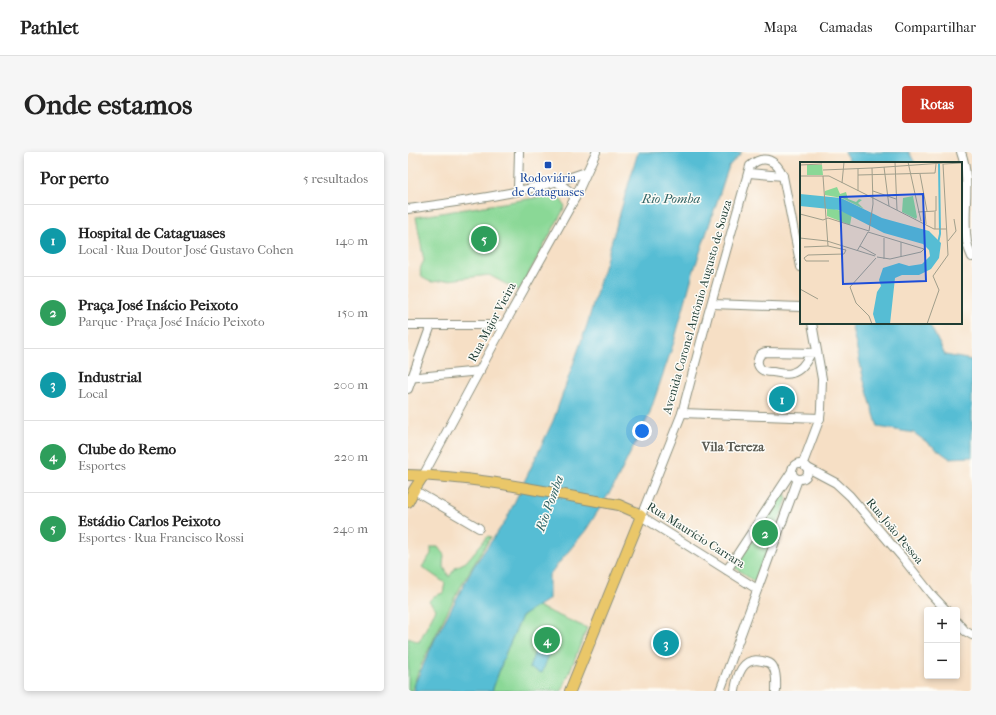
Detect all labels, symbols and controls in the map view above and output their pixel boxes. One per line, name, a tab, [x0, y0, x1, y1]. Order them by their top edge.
text: Pathlet	[20, 17, 79, 39]
text: Mapa	[764, 19, 797, 36]
text: Camadas	[819, 19, 873, 36]
text: Compartilhar	[895, 19, 976, 36]
button: Rotas	[902, 86, 972, 123]
text: Onde estamos	[24, 88, 192, 121]
marker: Rodoviária de Cataguases	[543, 160, 553, 170]
inset map	[800, 162, 962, 324]
text: Por perto	[40, 168, 109, 188]
text: 5 resultados	[303, 171, 368, 186]
place label: Rodoviária de Cataguases	[512, 171, 585, 199]
water label: Rio Pomba	[641, 191, 700, 206]
street label: Avenida Coronel Antônio Augusto de Souza	[659, 198, 734, 417]
text: Hospital de Cataguases	[78, 224, 225, 242]
pin: 5	[471, 224, 497, 254]
text: 1	[51, 233, 55, 248]
text: 140 m	[335, 233, 368, 248]
text: Local · Rua Doutor José Gustavo Cohen	[78, 242, 294, 257]
street label: Rua Major Vieira	[465, 279, 519, 364]
text: Praça José Inácio Peixoto	[78, 296, 238, 314]
text: 2	[50, 305, 56, 320]
text: 150 m	[337, 305, 368, 320]
text: Parque · Praça José Inácio Peixoto	[78, 314, 265, 329]
text: Industrial	[78, 368, 142, 386]
text: 3	[50, 377, 56, 392]
text: 200 m	[333, 377, 368, 392]
pin: 1	[769, 384, 795, 414]
text: Local	[78, 386, 108, 401]
your location	[632, 421, 652, 441]
district label: Vila Tereza	[701, 439, 765, 454]
text: Clube do Remo	[78, 440, 176, 458]
text: 4	[49, 449, 57, 464]
text: 220 m	[334, 449, 368, 464]
text: Esportes	[78, 458, 126, 473]
water label: Rio Pomba	[532, 473, 567, 534]
street label: Rua João Pessoa	[863, 495, 927, 567]
street label: Rua Maurício Carrara	[644, 499, 748, 571]
text: Estádio Carlos Peixoto	[78, 512, 221, 530]
pin: 2	[752, 518, 778, 548]
text: 5	[50, 521, 56, 536]
text: 240 m	[333, 521, 368, 536]
text: Esportes · Rua Francisco Rossi	[78, 530, 244, 545]
map controls	[924, 607, 960, 679]
button: +	[924, 607, 960, 643]
pin: 4	[534, 625, 560, 655]
pin: 3	[653, 628, 679, 658]
button: −	[924, 643, 960, 679]

